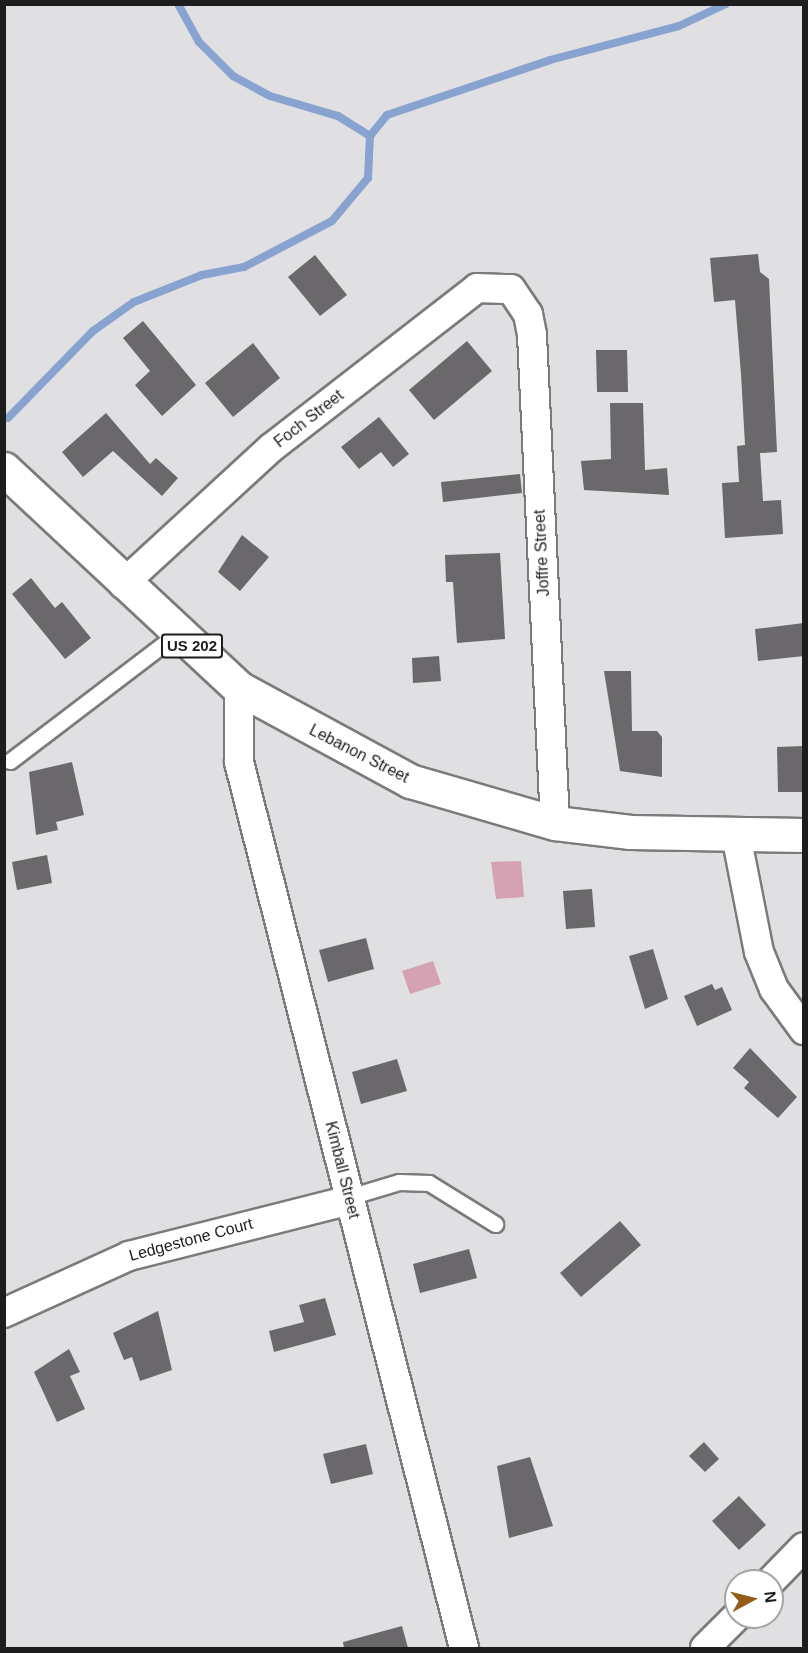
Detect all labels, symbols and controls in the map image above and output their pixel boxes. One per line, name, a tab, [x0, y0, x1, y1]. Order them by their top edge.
street label: Foch Street	[271, 386, 347, 452]
street label: Joffre Street	[530, 509, 554, 597]
road number: US 202	[160, 634, 224, 658]
street label: Lebanon Street	[306, 721, 412, 787]
street label: Kimball Street	[321, 1119, 363, 1221]
street label: Ledgestone Court	[127, 1214, 255, 1266]
north arrow	[724, 1569, 784, 1629]
text: N	[761, 1590, 780, 1604]

